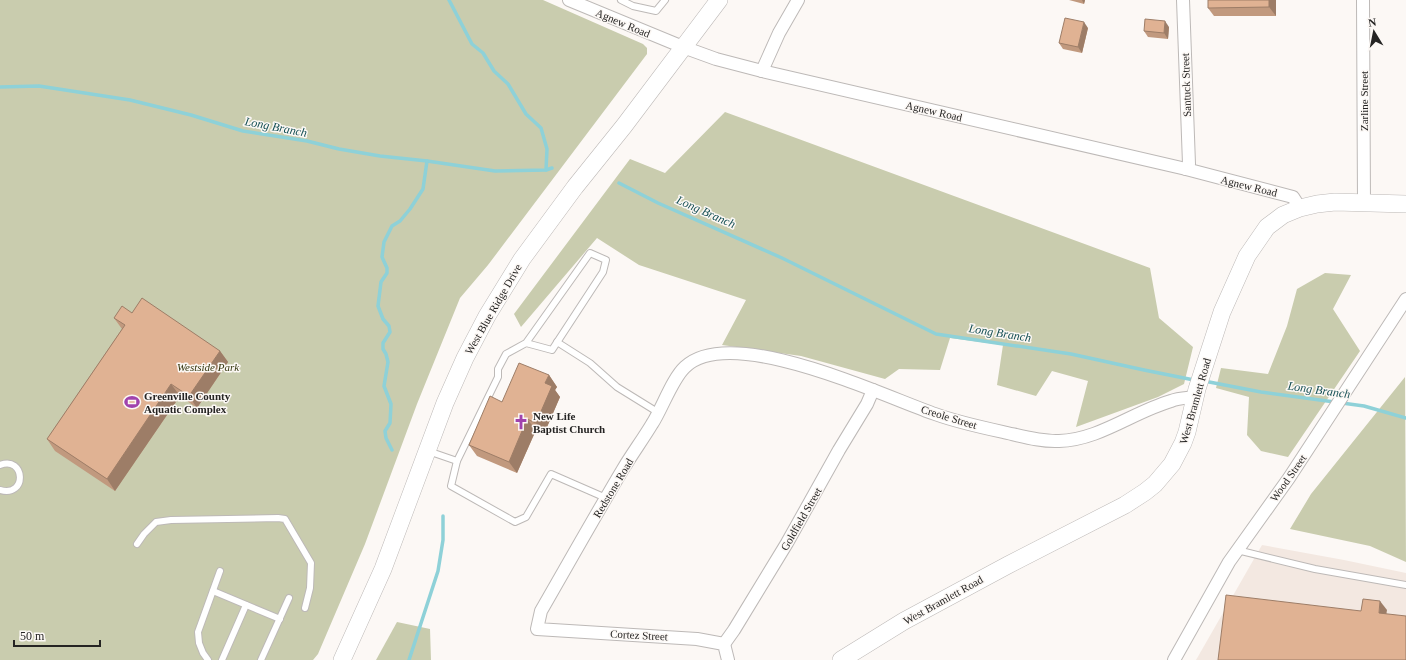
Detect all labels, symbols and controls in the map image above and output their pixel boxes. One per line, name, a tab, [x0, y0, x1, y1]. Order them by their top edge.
street label: Agnew Road	[594, 6, 652, 40]
north arrow	[1354, 12, 1394, 52]
text: N	[1367, 16, 1377, 29]
street label: Santuck Street	[1179, 53, 1193, 117]
street label: Zarline Street	[1358, 71, 1370, 131]
street label: Agnew Road	[905, 99, 964, 123]
water label: Long Branch	[243, 114, 308, 140]
street label: Agnew Road	[1220, 173, 1279, 199]
water label: Long Branch	[673, 192, 738, 231]
street label: West Blue Ridge Drive	[462, 262, 524, 356]
water label: Long Branch	[967, 321, 1032, 345]
street label: West Bramlett Road	[1177, 356, 1213, 445]
park label: Westside Park	[177, 361, 240, 373]
water label: Long Branch	[1286, 379, 1351, 401]
place label: Greenville County Aquatic Complex	[144, 390, 231, 415]
sports icon: Greenville County Aquatic Complex	[123, 393, 141, 411]
street label: Creole Street	[920, 403, 978, 431]
place label: New Life Baptist Church	[533, 410, 605, 435]
church icon: New Life Baptist Church	[512, 413, 530, 431]
street label: Wood Street	[1267, 452, 1309, 504]
street label: Redstone Road	[591, 456, 636, 520]
street label: Goldfield Street	[778, 485, 824, 553]
street label: West Bramlett Road	[901, 573, 985, 627]
scale bar	[14, 622, 100, 648]
street label: Cortez Street	[610, 627, 668, 643]
text: 50 m	[20, 629, 45, 643]

